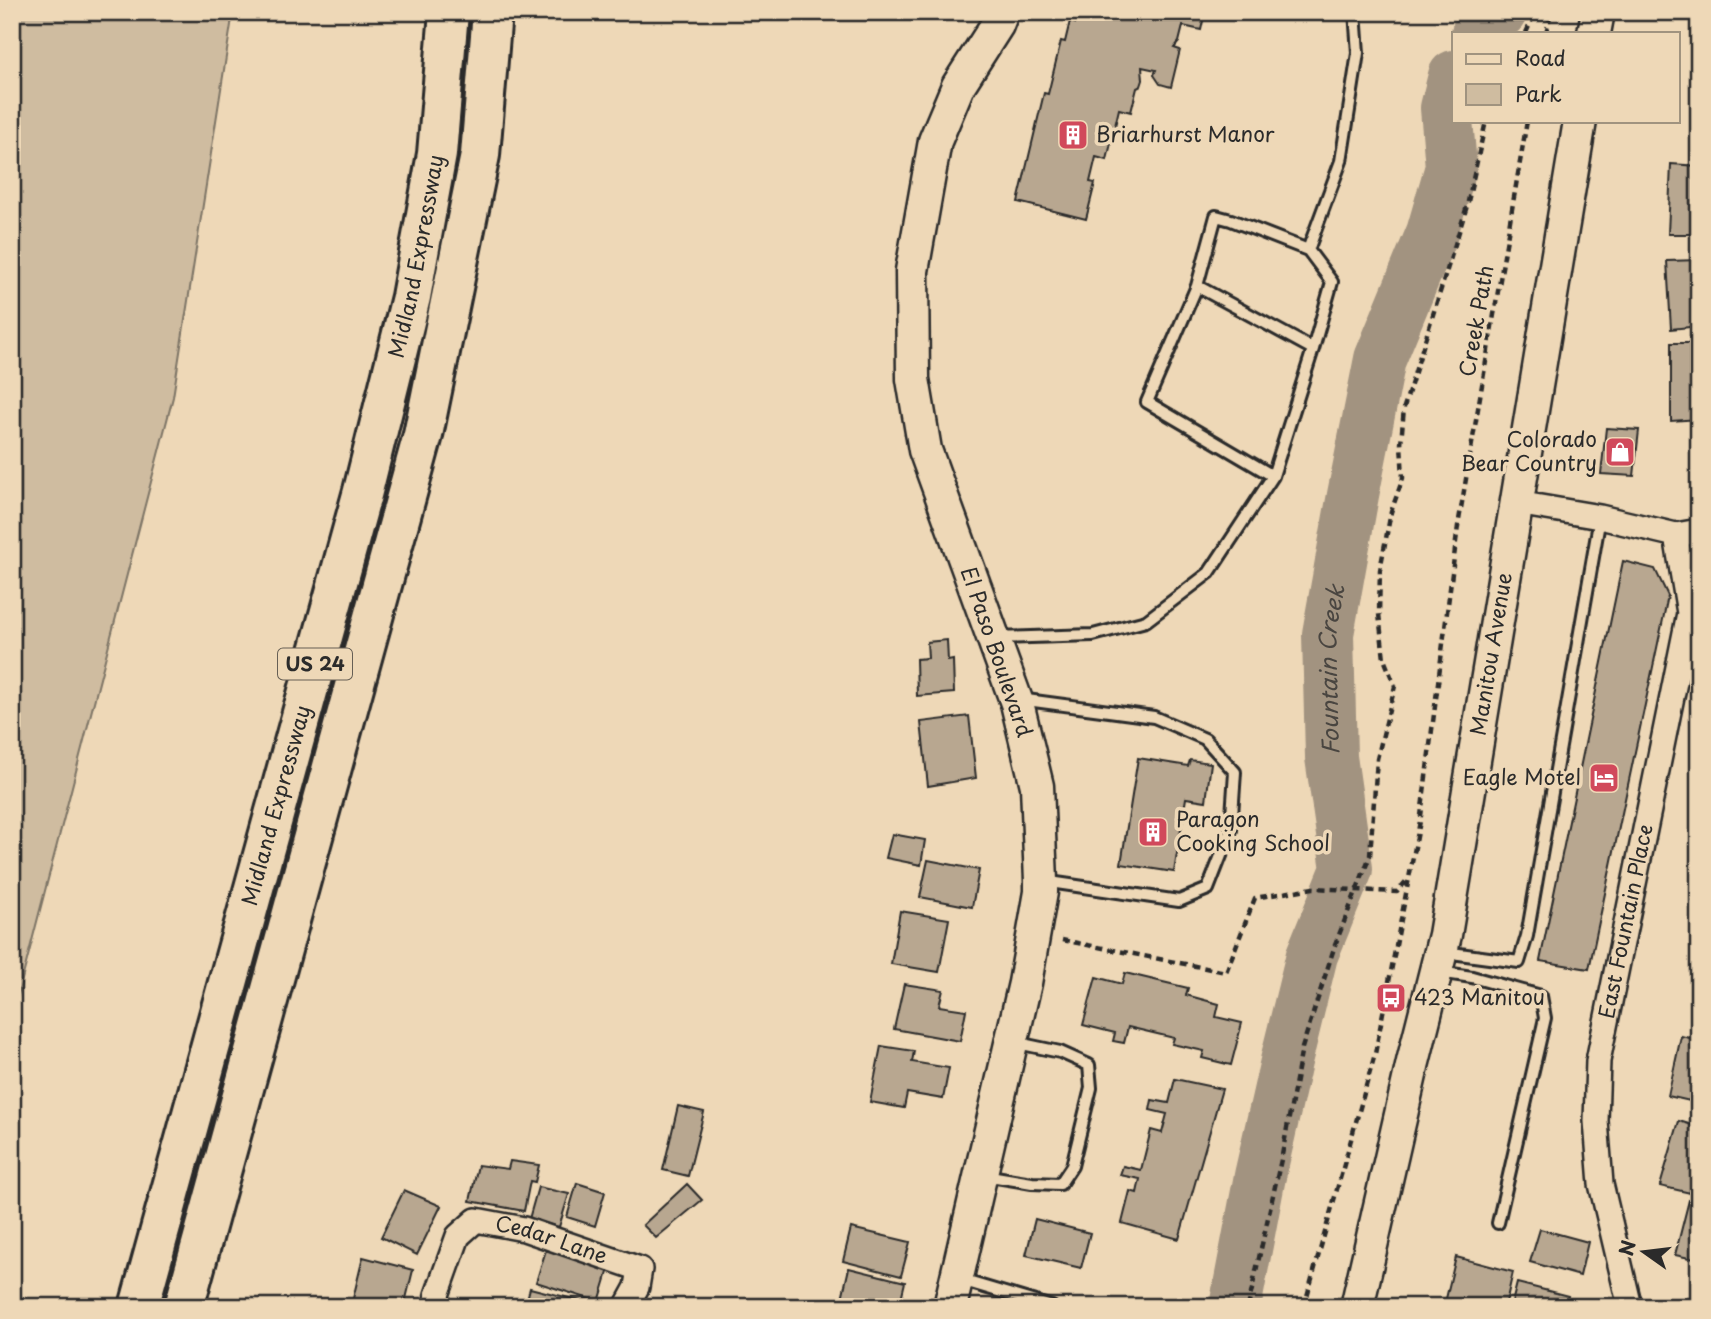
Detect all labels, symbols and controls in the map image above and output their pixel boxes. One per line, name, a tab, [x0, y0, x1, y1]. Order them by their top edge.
legend	[1452, 32, 1680, 122]
text: Road	[1515, 41, 1566, 73]
text: Park	[1515, 77, 1562, 109]
place label: Briarhurst Manor	[1096, 117, 1275, 149]
building icon: Briarhurst Manor	[1056, 118, 1090, 152]
street label: Midland Expressway	[379, 152, 451, 361]
street label: Creek Path	[1450, 262, 1501, 379]
place label: Colorado Bear Country	[1461, 422, 1597, 478]
shop icon: Colorado Bear Country	[1603, 435, 1637, 469]
street label: El Paso Boulevard	[954, 562, 1042, 741]
street label: Manitou Avenue	[1460, 570, 1519, 738]
water label: Fountain Creek	[1309, 581, 1353, 755]
road number: US 24	[278, 649, 352, 680]
street label: Midland Expressway	[232, 701, 317, 909]
place label: Eagle Motel	[1463, 760, 1581, 792]
hotel icon: Eagle Motel	[1587, 761, 1621, 795]
place label: Paragon Cooking School	[1176, 802, 1330, 858]
building icon: Paragon Cooking School	[1136, 815, 1170, 849]
street label: East Fountain Place	[1589, 821, 1660, 1021]
place label: 423 Manitou	[1414, 980, 1545, 1012]
bus stop icon: 423 Manitou	[1374, 981, 1408, 1015]
street label: Cedar Lane	[493, 1206, 613, 1271]
north arrow	[1610, 1218, 1680, 1288]
text: N	[1611, 1237, 1642, 1258]

